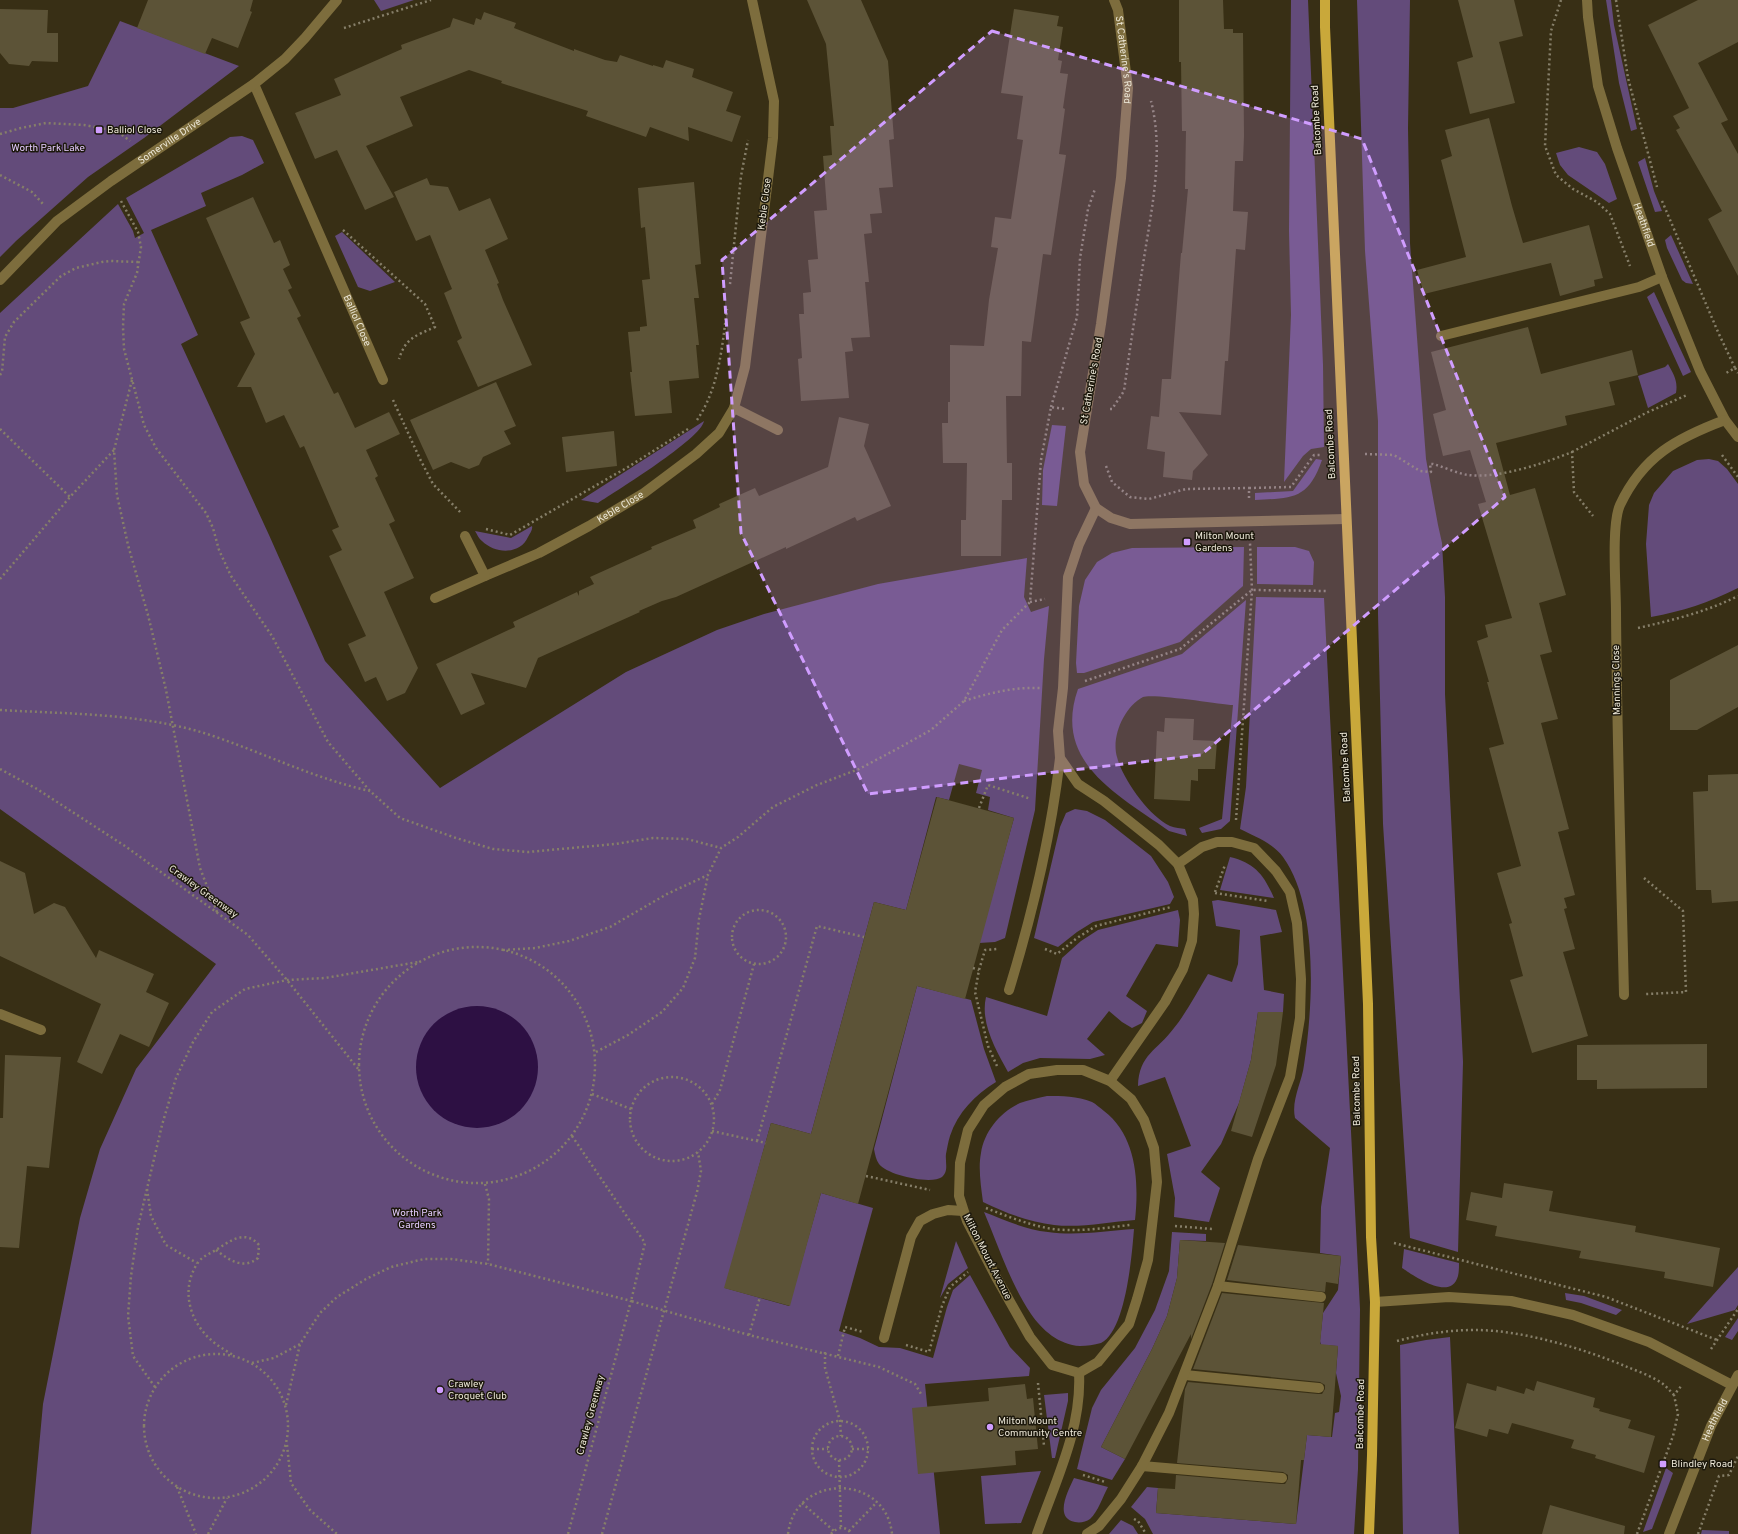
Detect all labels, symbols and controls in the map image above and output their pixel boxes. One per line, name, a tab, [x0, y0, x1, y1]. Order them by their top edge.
street label: St Catherine's Road	[1112, 15, 1135, 104]
street label: Balcombe Road	[1309, 85, 1325, 155]
street label: Somerville Drive	[135, 115, 204, 167]
place label: Balliol Close	[107, 124, 162, 137]
marker: Balliol Close	[94, 125, 104, 135]
park label: Worth Park Lake	[11, 142, 85, 155]
street label: Keble Close	[755, 177, 775, 231]
street label: Heathfield	[1630, 201, 1658, 249]
street label: Balliol Close	[340, 293, 374, 348]
street label: St Catherine's Road	[1078, 336, 1106, 426]
street label: Balcombe Road	[1323, 409, 1339, 479]
street label: Keble Close	[595, 488, 646, 526]
place label: Milton Mount Gardens	[1195, 530, 1254, 555]
marker: Milton Mount Gardens	[1182, 537, 1192, 547]
street label: Mannings Close	[1610, 645, 1624, 715]
street label: Balcombe Road	[1338, 732, 1354, 802]
street label: Crawley Greenway	[166, 862, 240, 922]
street label: Balcombe Road	[1350, 1056, 1364, 1126]
park label: Worth Park Gardens	[392, 1207, 442, 1232]
street label: Milton Mount Avenue	[960, 1212, 1014, 1302]
street label: Crawley Greenway	[574, 1373, 608, 1457]
place label: Crawley Croquet Club	[448, 1378, 507, 1403]
street label: Balcombe Road	[1354, 1379, 1368, 1449]
marker: Crawley Croquet Club	[435, 1385, 445, 1395]
street label: Heathfield	[1699, 1396, 1731, 1443]
place label: Milton Mount Community Centre	[998, 1415, 1082, 1440]
marker: Milton Mount Community Centre	[985, 1422, 995, 1432]
place label: Blindley Road	[1671, 1458, 1733, 1471]
marker: Blindley Road	[1658, 1459, 1668, 1469]

